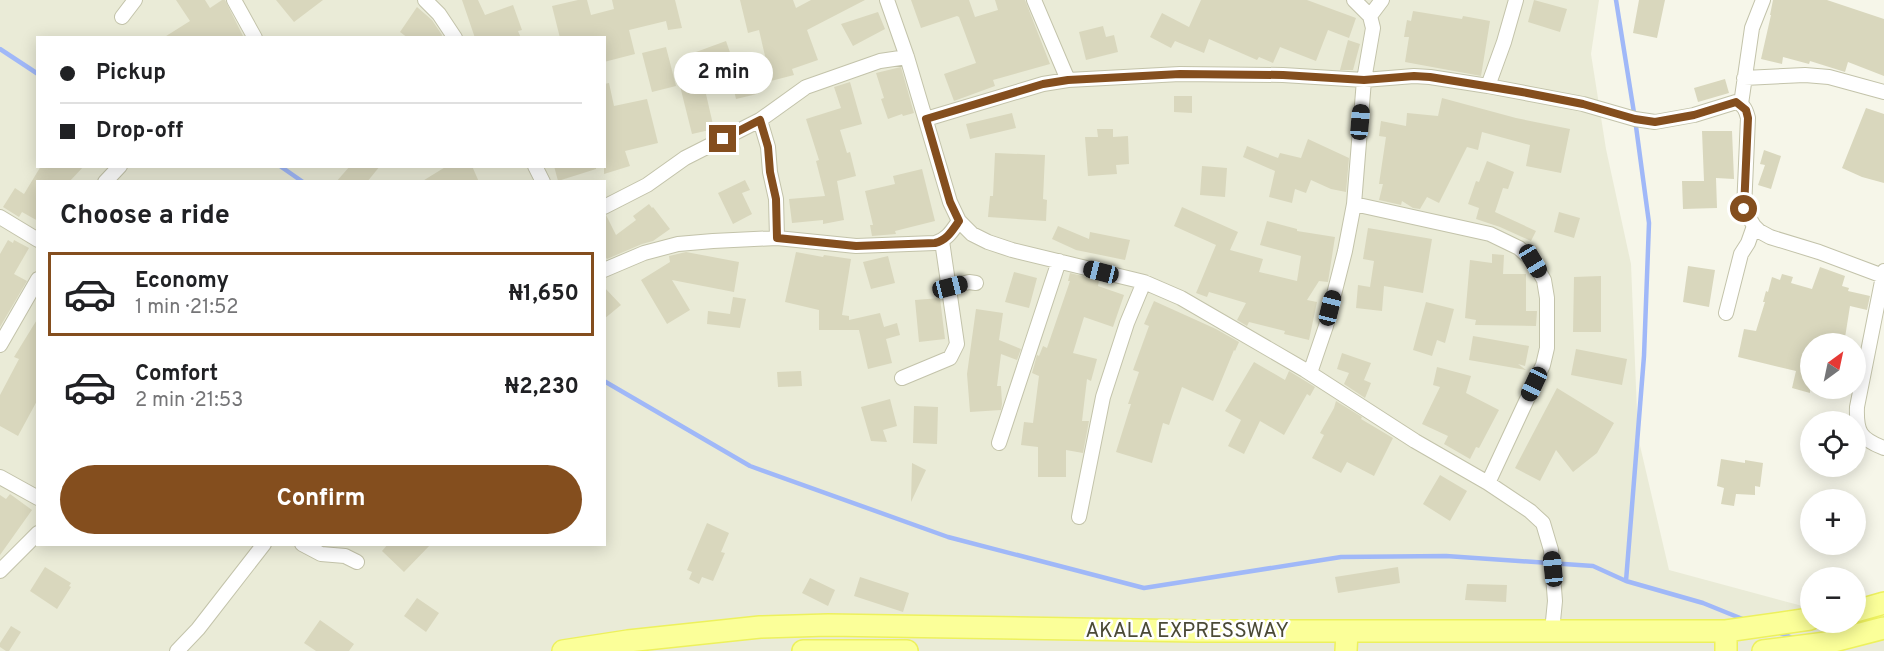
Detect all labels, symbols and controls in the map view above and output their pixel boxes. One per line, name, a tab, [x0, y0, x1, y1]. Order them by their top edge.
callout: 2 min	[674, 52, 772, 94]
text: Pickup	[96, 60, 166, 87]
text: 2 min	[697, 60, 750, 86]
car	[1349, 103, 1371, 141]
text: Drop-off	[96, 118, 183, 145]
route end	[709, 125, 736, 152]
route start	[1730, 195, 1757, 222]
text: Choose a ride	[60, 199, 230, 233]
car	[1516, 241, 1550, 281]
car	[1081, 259, 1121, 285]
icon: car	[63, 267, 117, 321]
text: Economy	[135, 268, 229, 295]
car	[930, 274, 970, 300]
text: ₦1,650	[508, 281, 579, 308]
car	[1317, 288, 1343, 328]
text: 1 min · 21:52	[135, 295, 239, 321]
north arrow	[1800, 333, 1866, 399]
map controls	[1800, 333, 1866, 633]
icon: car	[63, 360, 117, 414]
text: Comfort	[135, 361, 218, 388]
car	[1518, 364, 1550, 404]
text: ₦2,230	[505, 374, 579, 401]
text: 2 min · 21:53	[135, 388, 243, 414]
button: locate	[1800, 411, 1866, 477]
button: Confirm	[60, 465, 582, 534]
button: +	[1800, 489, 1866, 555]
car	[1542, 550, 1564, 588]
button: −	[1800, 567, 1866, 633]
street label: AKALA EXPRESSWAY	[1085, 618, 1289, 645]

